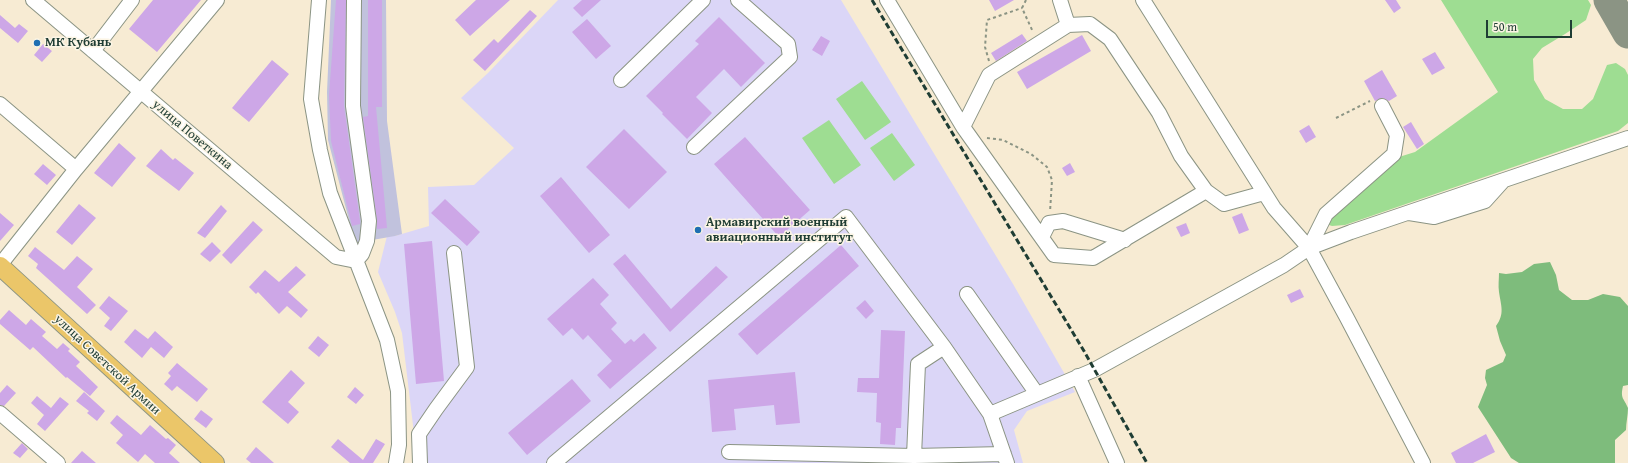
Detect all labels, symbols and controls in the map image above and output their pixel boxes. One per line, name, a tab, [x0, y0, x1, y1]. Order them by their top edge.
scale bar	[1488, 12, 1574, 38]
text: 50 m	[1493, 18, 1517, 35]
place label: МК Кубань	[45, 35, 111, 51]
marker: МК Кубань	[32, 38, 42, 48]
street label: улица Поветкина	[149, 97, 235, 173]
place label: Армавирский военный авиационный институт	[706, 215, 853, 246]
marker: Армавирский военный авиационный институт	[693, 225, 703, 235]
street label: улица Советской Армии	[51, 312, 163, 418]

